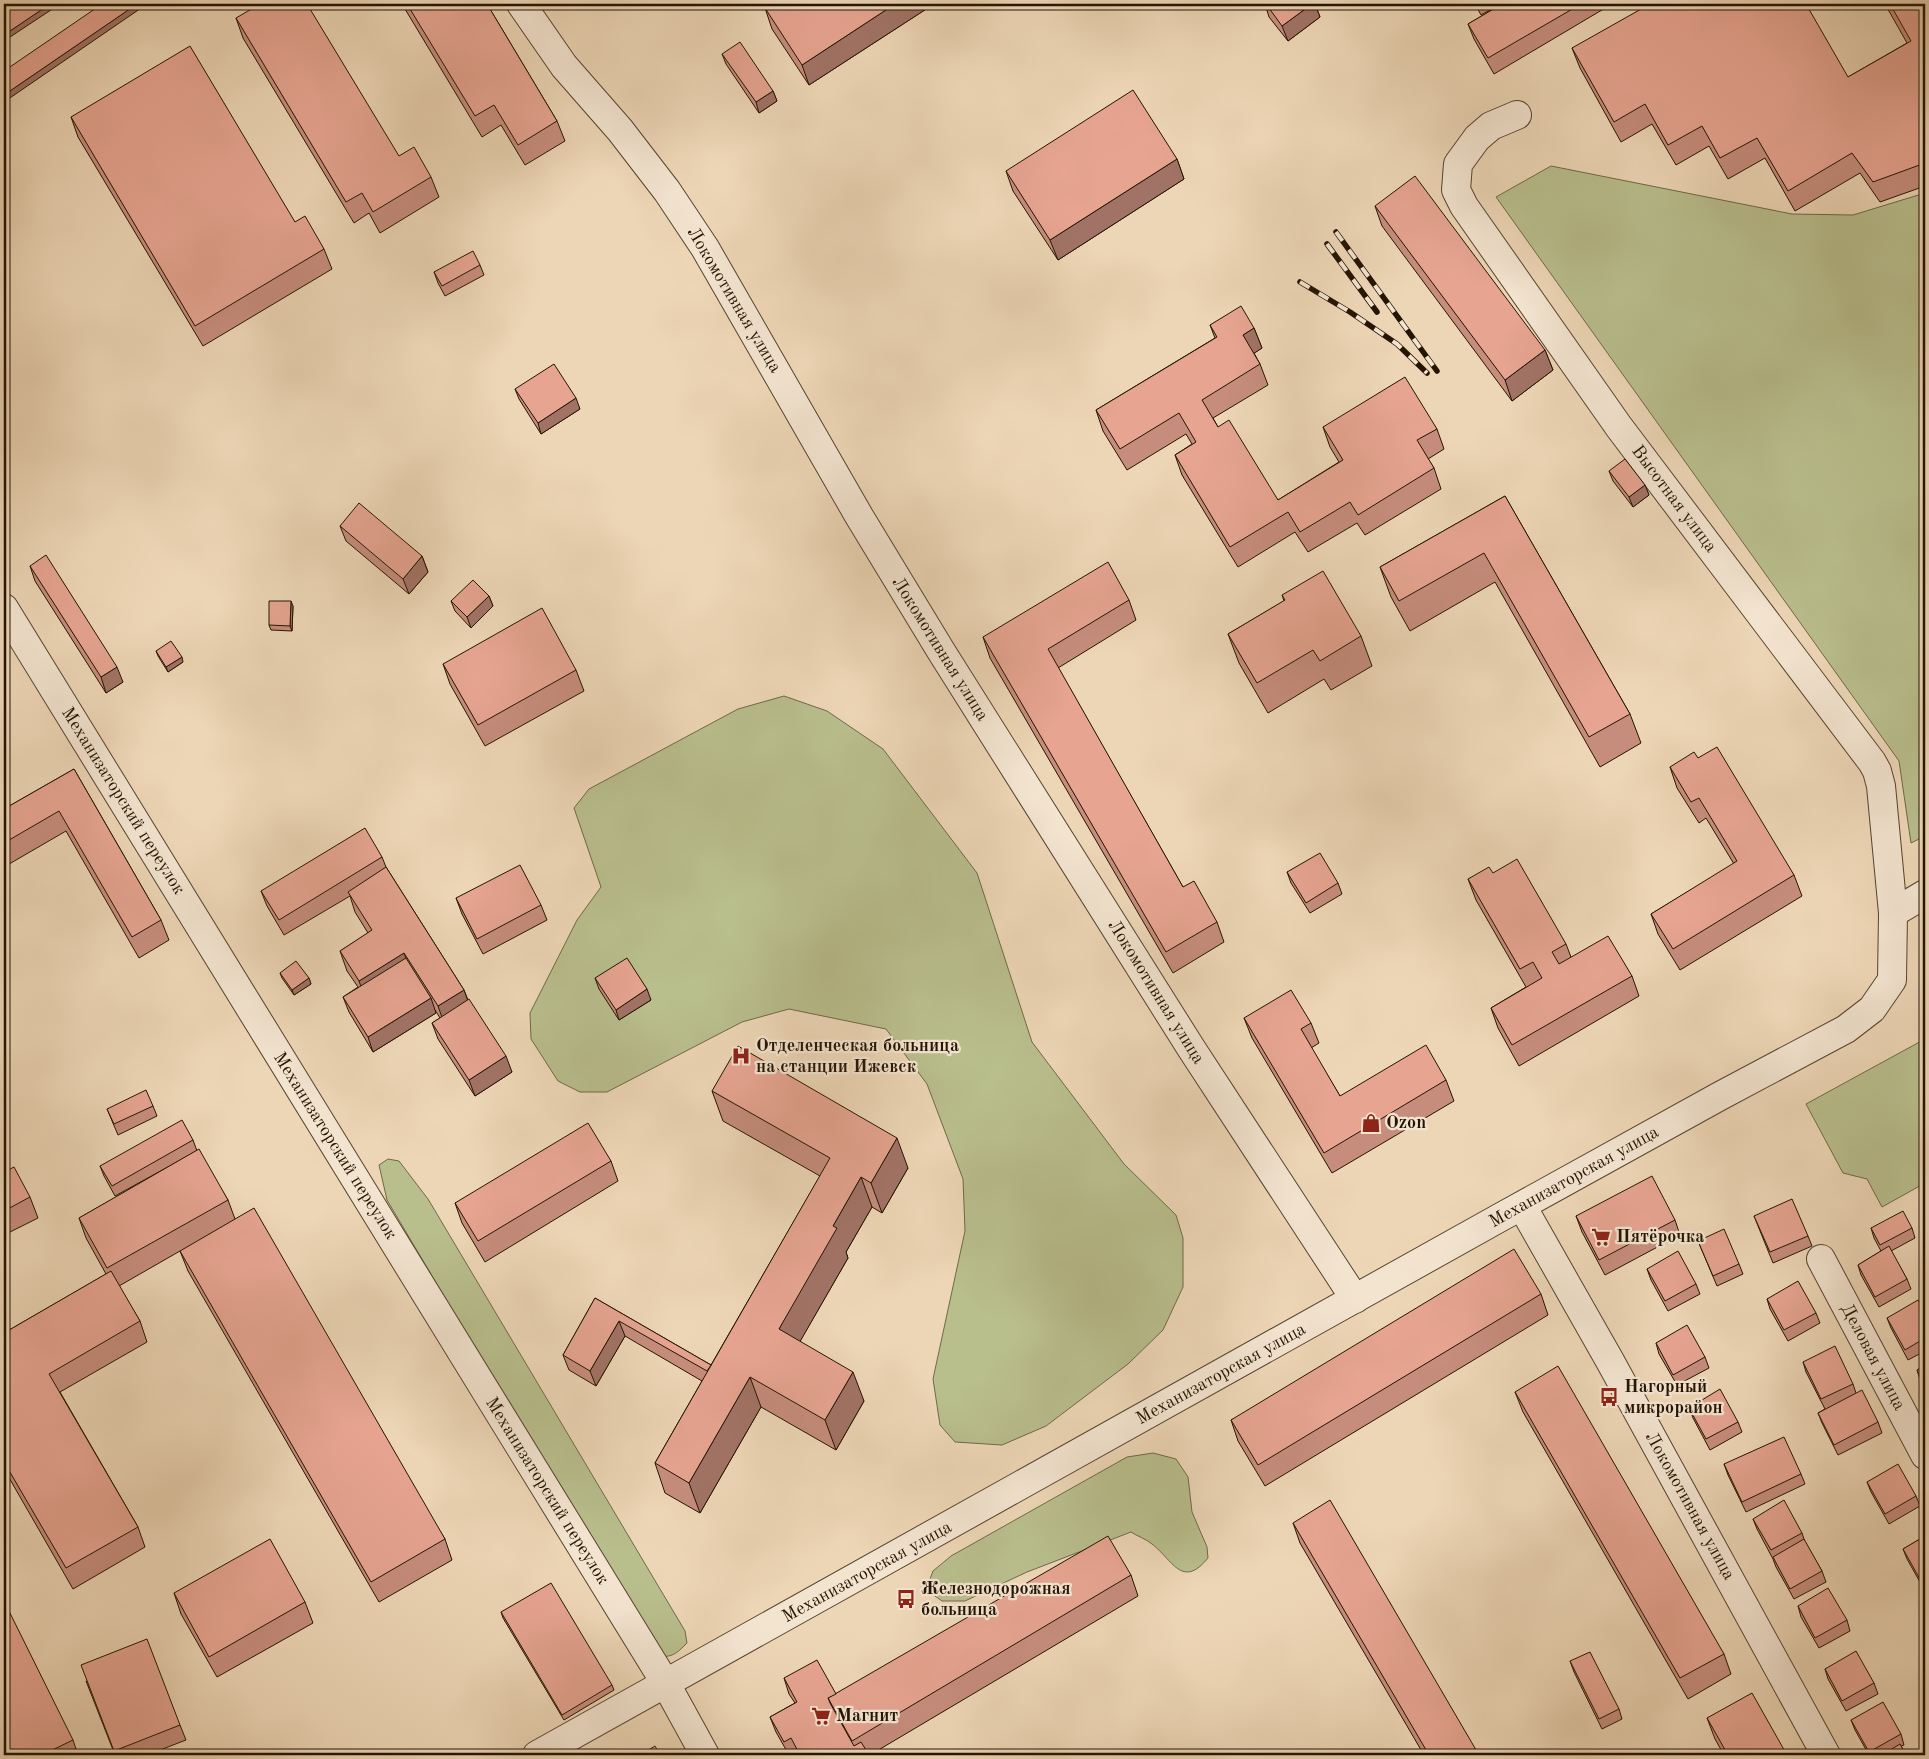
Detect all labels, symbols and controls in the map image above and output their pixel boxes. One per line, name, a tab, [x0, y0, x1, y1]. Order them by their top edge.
street label: Локомотивная улица	[683, 224, 785, 376]
street label: Высотная улица	[1628, 442, 1720, 556]
street label: Локомотивная улица	[888, 574, 992, 724]
street label: Механизаторский переулок	[58, 704, 188, 898]
street label: Локомотивная улица	[1104, 917, 1208, 1067]
place label: Отделенческая больница на станции Ижевск	[756, 1037, 959, 1076]
hospital icon: Отделенческая больница на станции Ижевск	[730, 1045, 752, 1067]
street label: Механизаторский переулок	[270, 1049, 400, 1243]
shop icon: Ozon	[1360, 1112, 1382, 1134]
place label: Ozon	[1386, 1114, 1426, 1132]
street label: Механизаторская улица	[1486, 1123, 1662, 1231]
supermarket icon: Пятёрочка	[1590, 1226, 1612, 1248]
place label: Пятёрочка	[1616, 1228, 1704, 1246]
street label: Деловая улица	[1837, 1301, 1909, 1413]
street label: Механизаторская улица	[1133, 1320, 1309, 1428]
place label: Нагорный микрорайон	[1624, 1378, 1723, 1417]
bus stop icon: Нагорный микрорайон	[1598, 1386, 1620, 1408]
street label: Механизаторский переулок	[482, 1394, 612, 1588]
street label: Локомотивная улица	[1642, 1429, 1738, 1583]
street label: Механизаторская улица	[779, 1518, 955, 1626]
place label: Железнодорожная больница	[921, 1580, 1071, 1619]
bus stop icon: Железнодорожная больница	[895, 1588, 917, 1610]
supermarket icon: Магнит	[810, 1705, 832, 1727]
place label: Магнит	[836, 1707, 899, 1725]

